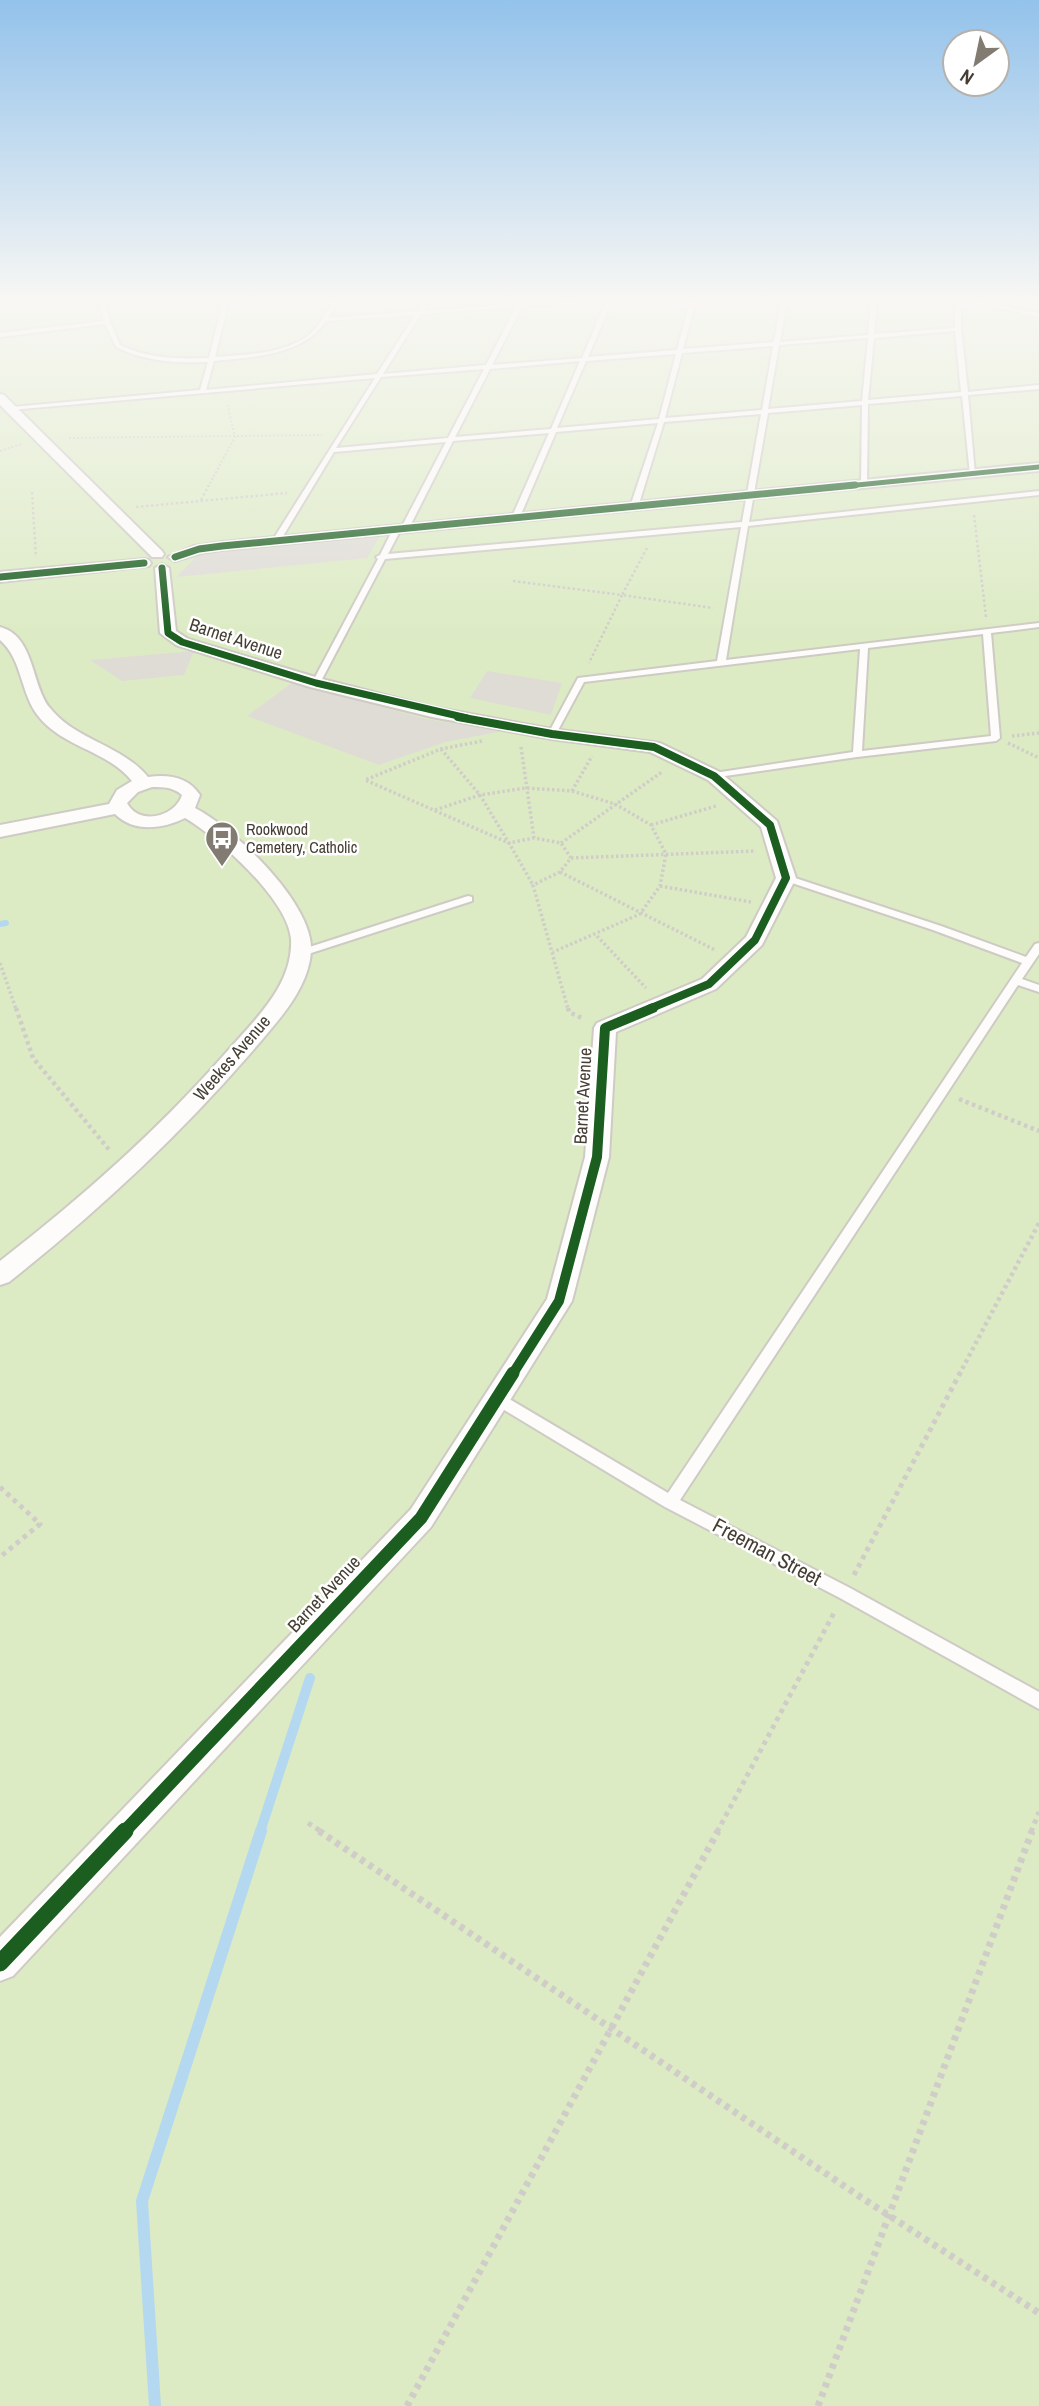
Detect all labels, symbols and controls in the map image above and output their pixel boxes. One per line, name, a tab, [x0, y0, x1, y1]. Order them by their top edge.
north arrow	[941, 28, 1011, 98]
text: N	[955, 63, 979, 91]
street label: Barnet Avenue	[186, 612, 286, 665]
place label: Rookwood Cemetery, Catholic	[246, 818, 358, 858]
bus stop icon: Rookwood Cemetery, Catholic	[203, 819, 241, 868]
street label: Weekes Avenue	[187, 1009, 276, 1106]
street label: Barnet Avenue	[567, 1047, 598, 1145]
street label: Freeman Street	[708, 1511, 827, 1593]
street label: Barnet Avenue	[282, 1550, 366, 1638]

